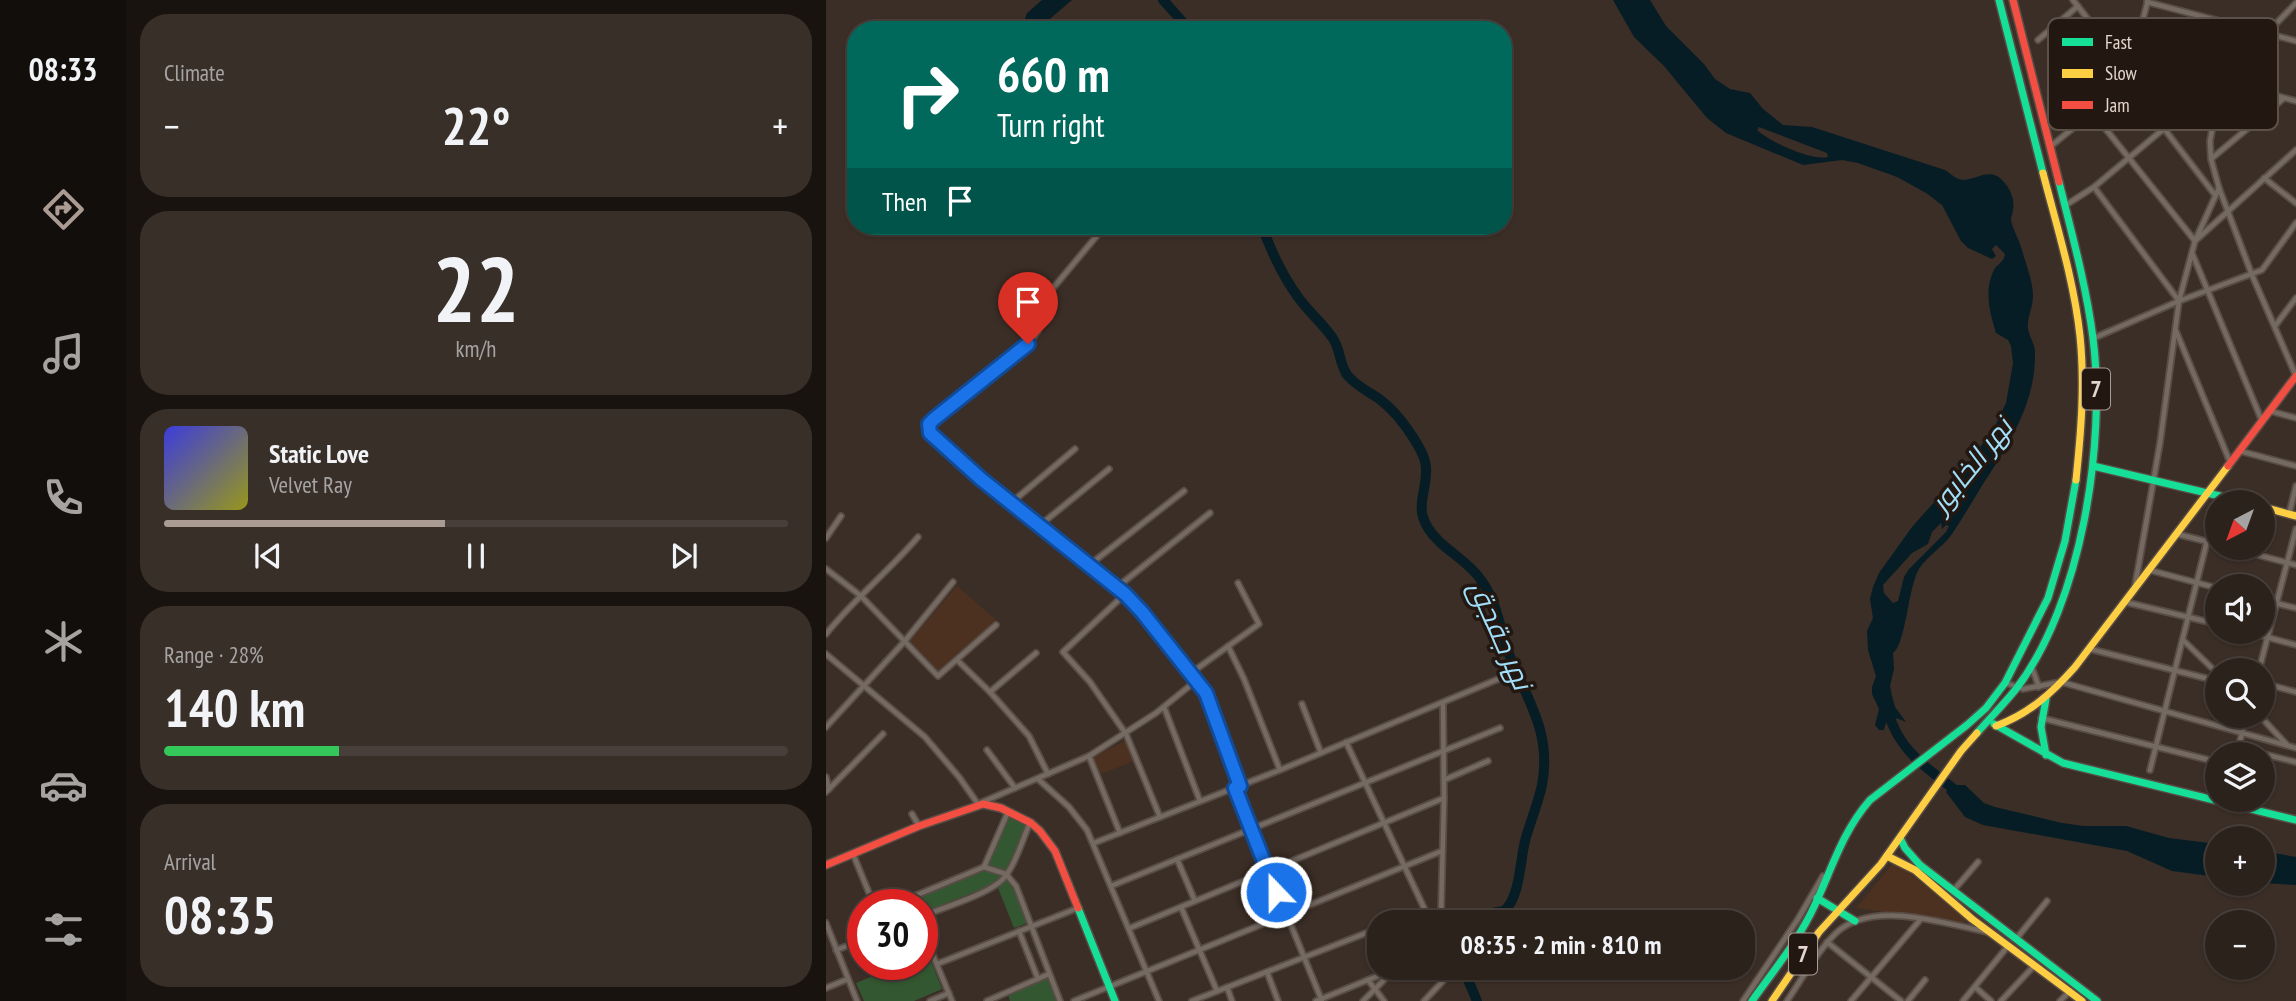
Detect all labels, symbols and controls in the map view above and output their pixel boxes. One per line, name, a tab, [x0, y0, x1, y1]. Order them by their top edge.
legend	[2048, 18, 2278, 130]
text: Fast	[2105, 30, 2133, 54]
text: 660 m	[997, 42, 1110, 106]
text: 08:33	[28, 48, 98, 90]
icon: right	[882, 49, 973, 140]
text: Climate	[164, 58, 225, 87]
text: Slow	[2105, 61, 2138, 85]
text: 22°	[442, 92, 510, 159]
text: Jam	[2104, 93, 2130, 117]
text: −	[164, 101, 180, 150]
text: +	[772, 101, 788, 150]
text: Turn right	[997, 104, 1105, 146]
icon: arrive	[941, 182, 979, 220]
icon: directions	[39, 185, 88, 234]
text: Then	[882, 185, 927, 218]
text: 22	[433, 229, 520, 347]
pin	[998, 272, 1058, 344]
icon: arrive	[1009, 283, 1047, 321]
icon: music	[39, 329, 88, 378]
text: km/h	[456, 334, 496, 363]
road number: 7	[2082, 368, 2110, 410]
water label: نهر الخابور	[1919, 408, 2022, 522]
text: Static Love	[269, 437, 369, 470]
text: Velvet Ray	[269, 470, 352, 499]
icon: phone	[39, 473, 88, 522]
north arrow	[2205, 490, 2275, 560]
map controls	[2205, 490, 2275, 980]
icon: previous	[249, 537, 287, 575]
icon: pause	[457, 537, 495, 575]
icon: next	[665, 537, 703, 575]
water label: نهر جقجق	[1461, 574, 1543, 697]
button: sound	[2205, 574, 2275, 644]
icon: climate	[39, 617, 88, 666]
text: Range · 28%	[164, 640, 264, 669]
button: search	[2205, 658, 2275, 728]
text: 140 km	[164, 674, 305, 741]
button: layers	[2205, 742, 2275, 812]
icon: car	[39, 761, 88, 810]
button: +	[2205, 826, 2275, 896]
text: Arrival	[164, 847, 216, 876]
position arrow	[1239, 855, 1313, 929]
text: 08:35	[164, 881, 276, 948]
speed limit sign: 30	[847, 889, 938, 980]
icon: filters	[39, 905, 88, 954]
button: −	[2205, 910, 2275, 980]
text: 08:35 · 2 min · 810 m	[1461, 928, 1661, 961]
road number: 7	[1789, 934, 1817, 974]

